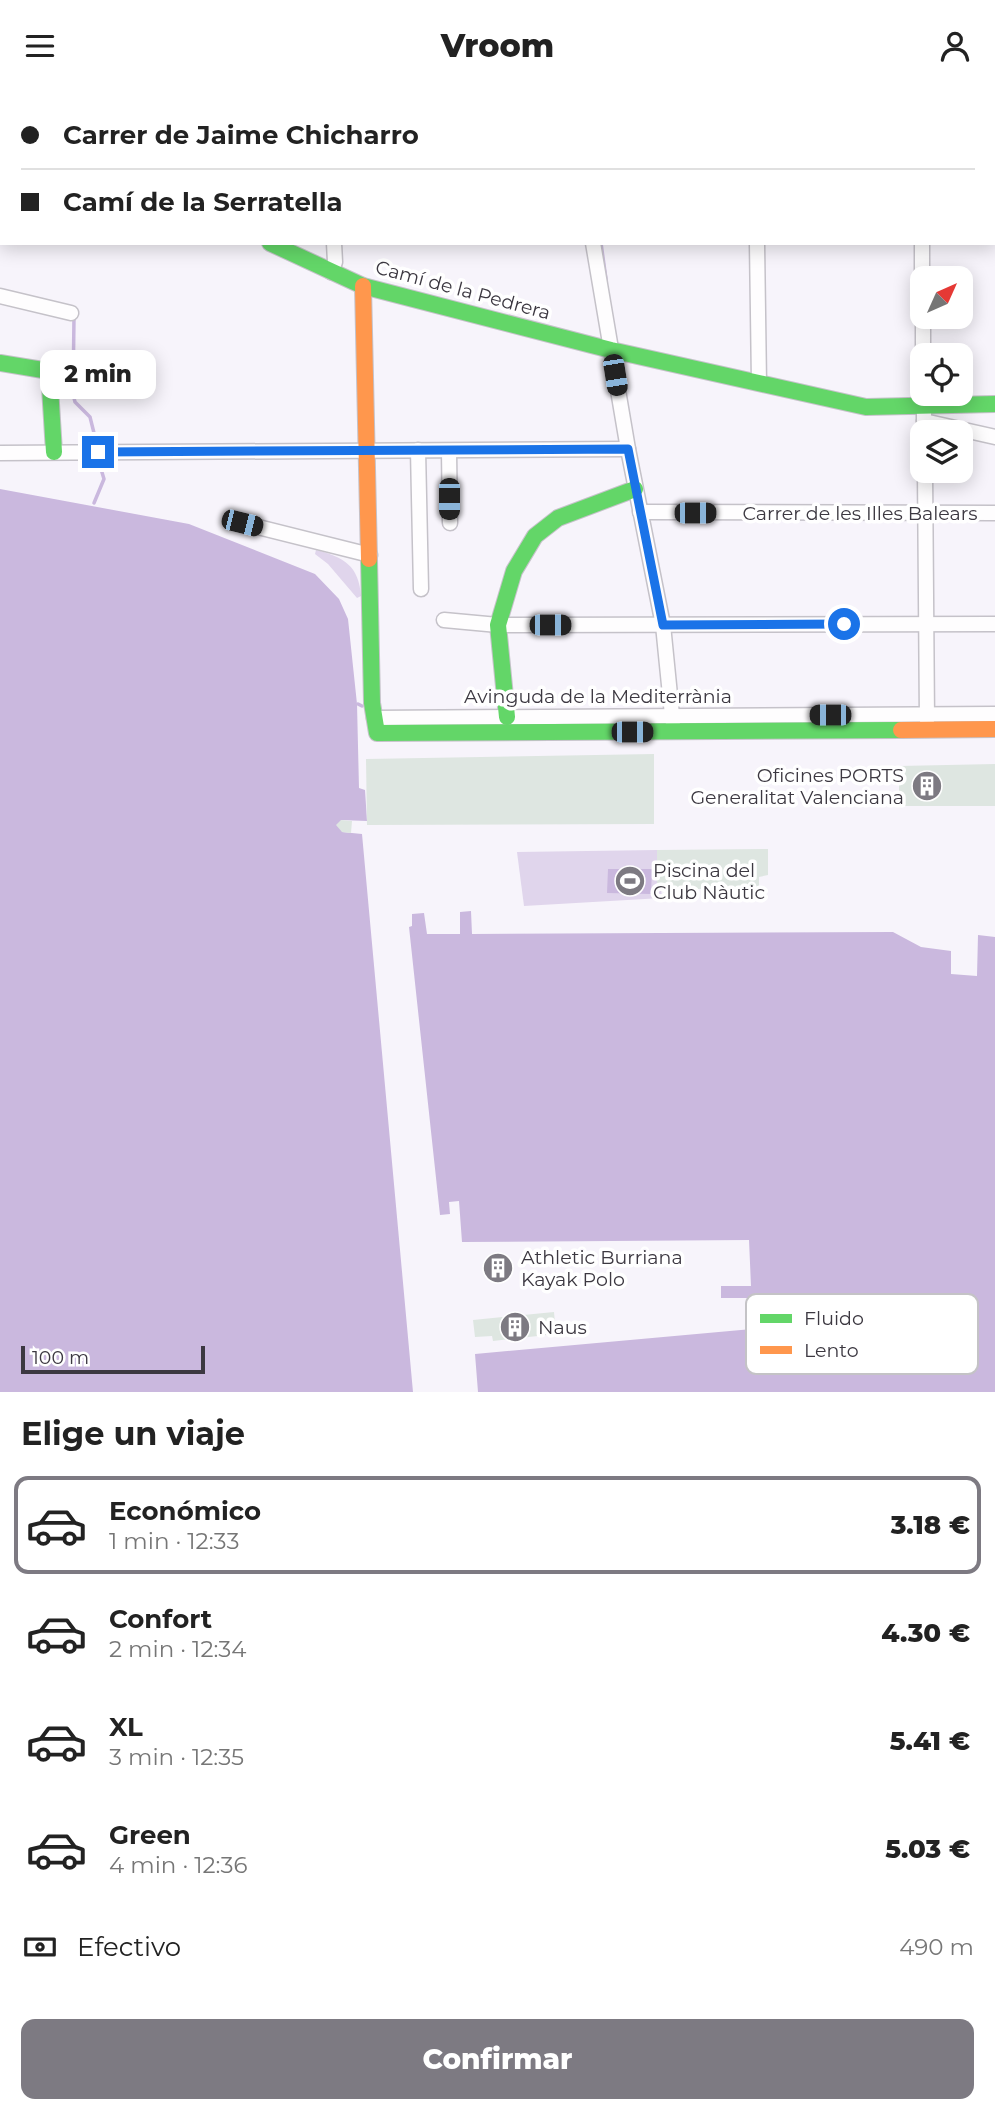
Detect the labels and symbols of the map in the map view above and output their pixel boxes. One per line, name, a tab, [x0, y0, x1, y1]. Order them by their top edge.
street label: Camí de la Pedrera	[373, 256, 553, 324]
north arrow	[910, 266, 973, 329]
callout: 2 min	[40, 351, 156, 399]
car	[602, 353, 629, 397]
route end	[82, 436, 114, 468]
car	[439, 478, 460, 520]
street label: Carrer de les Illes Balears	[742, 502, 978, 525]
car	[675, 503, 717, 524]
car	[220, 508, 265, 538]
route start	[828, 608, 860, 640]
car	[530, 615, 572, 636]
street label: Avinguda de la Mediterrània	[464, 685, 732, 708]
car	[810, 705, 852, 726]
car	[612, 722, 654, 743]
place label: Oficines PORTS Generalitat Valenciana	[690, 764, 904, 809]
building icon: Oficines PORTS Generalitat Valenciana	[910, 769, 944, 803]
place label: Piscina del Club Nàutic	[653, 859, 765, 904]
sports icon: Piscina del Club Nàutic	[613, 864, 647, 898]
place label: Athletic Burriana Kayak Polo	[521, 1246, 683, 1291]
building icon: Athletic Burriana Kayak Polo	[481, 1251, 515, 1285]
legend	[746, 1294, 978, 1374]
text: Fluido	[804, 1307, 864, 1330]
building icon: Naus	[498, 1310, 532, 1344]
place label: Naus	[538, 1316, 587, 1339]
text: Lento	[804, 1339, 859, 1362]
scale bar	[21, 1343, 205, 1375]

